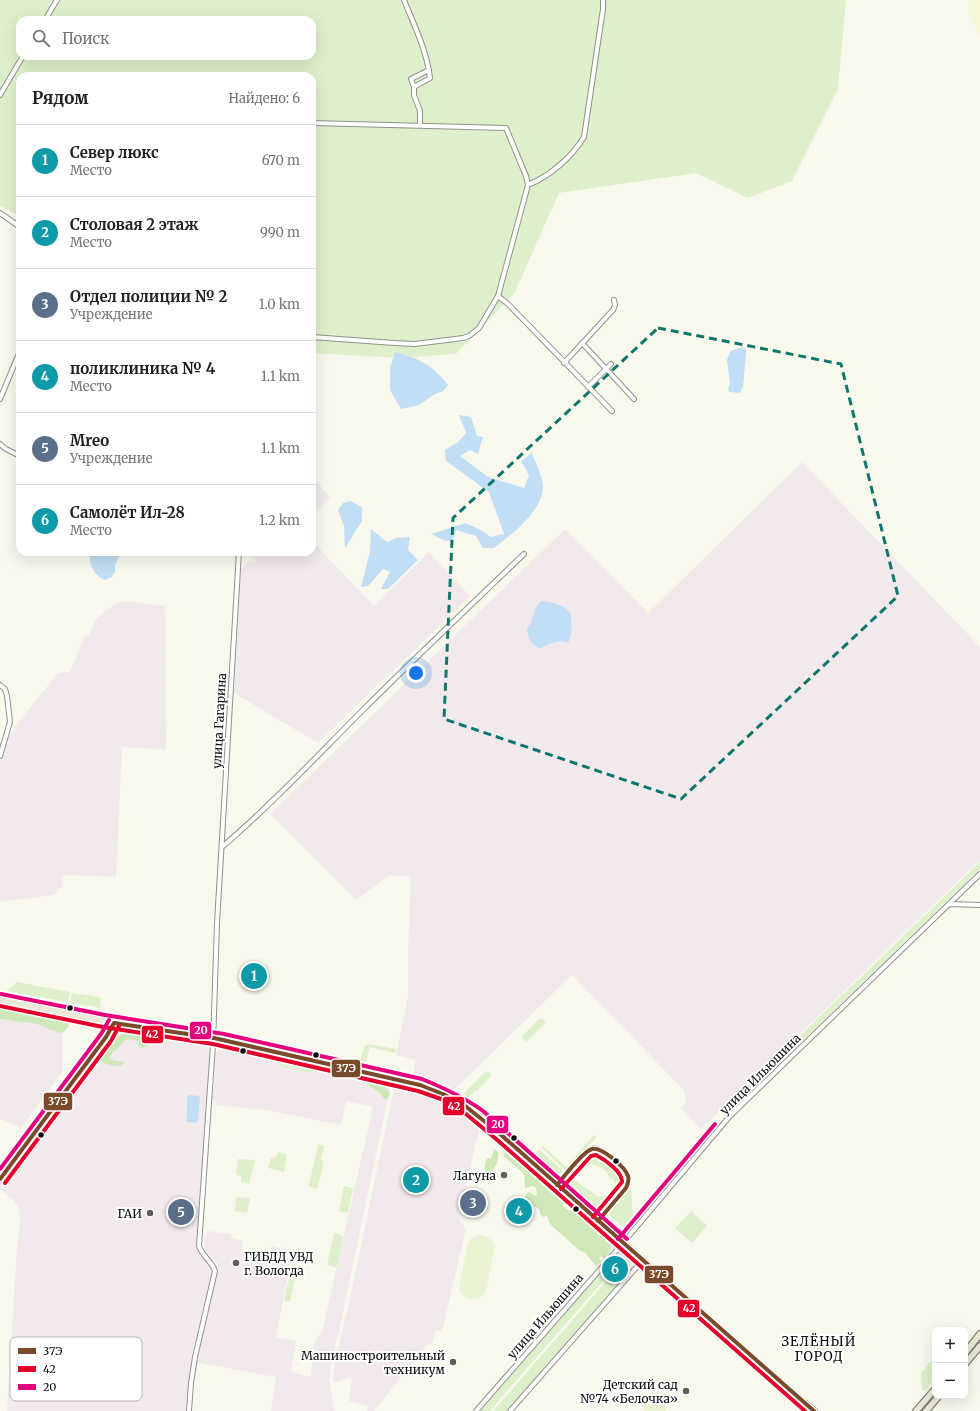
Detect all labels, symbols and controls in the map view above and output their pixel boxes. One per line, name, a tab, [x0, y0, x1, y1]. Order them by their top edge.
search box	[16, 16, 316, 60]
icon: search	[30, 27, 52, 49]
text: Поиск	[62, 29, 109, 48]
text: Рядом	[32, 87, 88, 109]
text: Найдено: 6	[229, 90, 300, 107]
text: Север люкс	[70, 143, 159, 162]
text: 1	[42, 152, 48, 169]
text: 670 m	[262, 152, 300, 169]
text: Место	[70, 162, 112, 179]
text: Столовая 2 этаж	[70, 215, 198, 234]
text: 2	[41, 224, 49, 241]
text: 990 m	[260, 224, 300, 241]
text: Место	[70, 234, 112, 251]
text: Отдел полиции № 2	[70, 287, 227, 306]
text: 3	[41, 296, 49, 313]
text: 1.0 km	[259, 296, 300, 313]
text: Учреждение	[70, 306, 152, 323]
text: поликлиника № 4	[70, 359, 215, 378]
text: 4	[41, 368, 49, 385]
text: 1.1 km	[261, 368, 300, 385]
text: Место	[70, 378, 112, 395]
text: Mreo	[70, 431, 109, 450]
text: 5	[41, 440, 49, 457]
text: 1.1 km	[261, 440, 300, 457]
text: Учреждение	[70, 450, 152, 467]
text: Самолёт Ил-28	[70, 503, 185, 522]
text: 6	[41, 512, 49, 529]
text: 1.2 km	[259, 512, 300, 529]
text: Место	[70, 522, 112, 539]
your location	[406, 663, 426, 683]
street label: улица Гагарина	[209, 672, 229, 769]
pin: 1	[241, 961, 267, 991]
unlabelled marker	[65, 1003, 75, 1013]
line badge: 20	[189, 1021, 212, 1040]
text: 20	[194, 1023, 208, 1037]
line badge: 42	[141, 1025, 164, 1044]
text: 42	[145, 1027, 159, 1041]
street label: улица Ильюшина	[716, 1030, 804, 1118]
unlabelled marker	[238, 1046, 248, 1056]
unlabelled marker	[311, 1050, 321, 1060]
line badge: 37Э	[331, 1059, 361, 1078]
text: 37Э	[336, 1061, 357, 1075]
line badge: 37Э	[43, 1092, 73, 1111]
text: 37Э	[48, 1094, 69, 1108]
line badge: 42	[442, 1096, 465, 1116]
text: 42	[447, 1099, 461, 1113]
line badge: 20	[486, 1115, 509, 1134]
text: 20	[491, 1117, 505, 1131]
unlabelled marker	[36, 1130, 46, 1140]
unlabelled marker	[509, 1133, 519, 1143]
unlabelled marker	[611, 1156, 621, 1166]
pin: 2	[403, 1165, 429, 1195]
place label: Лагуна	[453, 1168, 497, 1183]
marker: Лагуна	[499, 1170, 509, 1180]
pin: 3	[460, 1188, 486, 1218]
pin: 4	[506, 1196, 532, 1226]
pin: 5	[168, 1197, 194, 1227]
unlabelled marker	[571, 1204, 581, 1214]
place label: ГАИ	[117, 1206, 142, 1221]
marker: ГАИ	[145, 1208, 155, 1218]
place label: ГИБДД УВД г. Вологда	[244, 1249, 314, 1278]
pin: 6	[602, 1254, 628, 1284]
marker: ГИБДД УВД г. Вологда	[231, 1258, 241, 1268]
line badge: 37Э	[644, 1265, 674, 1284]
text: 37Э	[649, 1267, 670, 1281]
street label: улица Ильюшина	[504, 1270, 587, 1362]
line badge: 42	[677, 1299, 700, 1318]
text: 42	[682, 1301, 696, 1315]
map controls	[932, 1327, 968, 1399]
button: +	[932, 1327, 968, 1363]
district label: ЗЕЛЁНЫЙ ГОРОД	[782, 1332, 856, 1365]
legend	[10, 1337, 142, 1401]
text: 37Э	[43, 1344, 62, 1358]
place label: Машиностроительный техникум	[301, 1348, 445, 1377]
marker: Машиностроительный техникум	[448, 1357, 458, 1367]
text: 42	[43, 1362, 56, 1376]
button: −	[932, 1363, 968, 1399]
place label: Детский сад №74 «Белочка»	[580, 1377, 678, 1406]
text: 20	[43, 1380, 56, 1394]
marker: Детский сад №74 «Белочка»	[681, 1386, 691, 1396]

